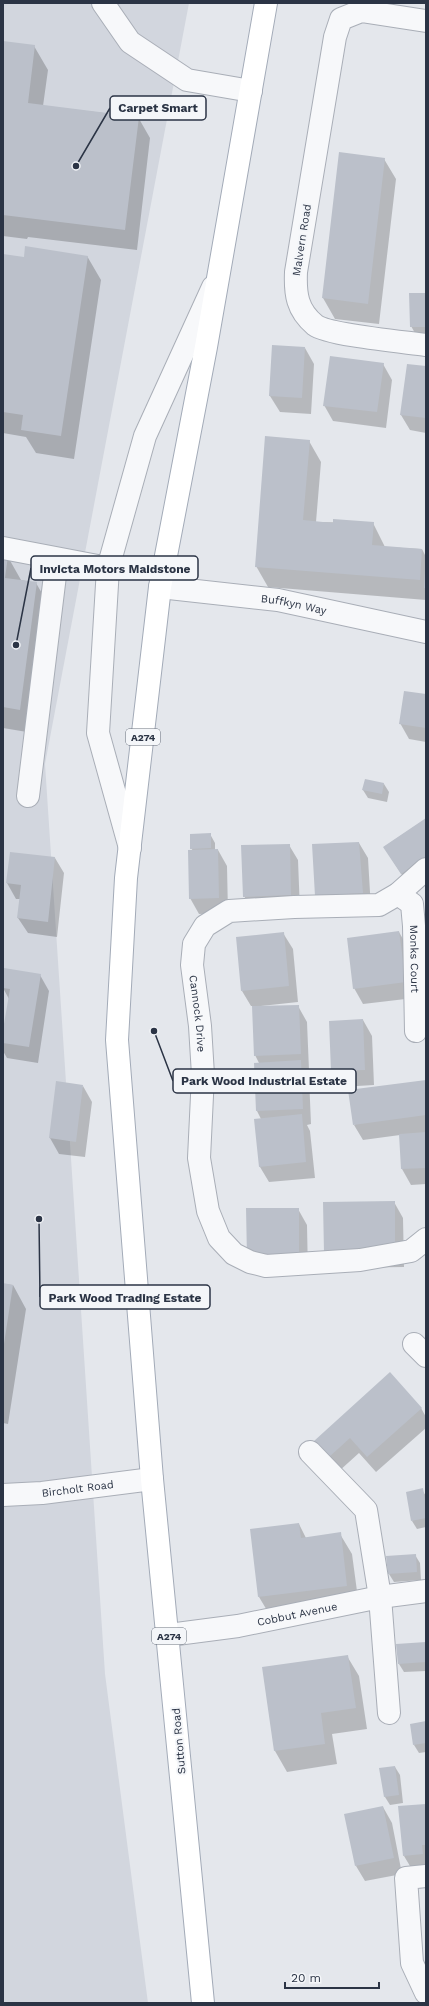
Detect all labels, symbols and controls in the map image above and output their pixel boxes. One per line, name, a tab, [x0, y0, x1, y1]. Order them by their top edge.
callout: Carpet Smart	[110, 96, 206, 120]
text: Carpet Smart	[118, 101, 199, 115]
street label: Malvern Road	[290, 203, 314, 277]
callout: Invicta Motors Maidstone	[31, 556, 198, 580]
text: Invicta Motors Maidstone	[39, 562, 191, 576]
street label: Buffkyn Way	[260, 592, 328, 617]
road number: A274	[126, 729, 160, 745]
street label: Monks Court	[407, 924, 422, 993]
street label: Cannock Drive	[187, 974, 208, 1052]
callout: Park Wood Industrial Estate	[173, 1069, 356, 1093]
text: Park Wood Industrial Estate	[181, 1074, 347, 1088]
callout: Park Wood Trading Estate	[40, 1285, 210, 1309]
text: Park Wood Trading Estate	[49, 1291, 202, 1305]
street label: Bircholt Road	[41, 1477, 114, 1499]
street label: Cobbut Avenue	[256, 1599, 338, 1628]
road number: A274	[152, 1628, 186, 1644]
street label: Sutton Road	[170, 1707, 188, 1775]
scale bar	[285, 1964, 379, 1990]
text: 20 m	[291, 1971, 321, 1985]

